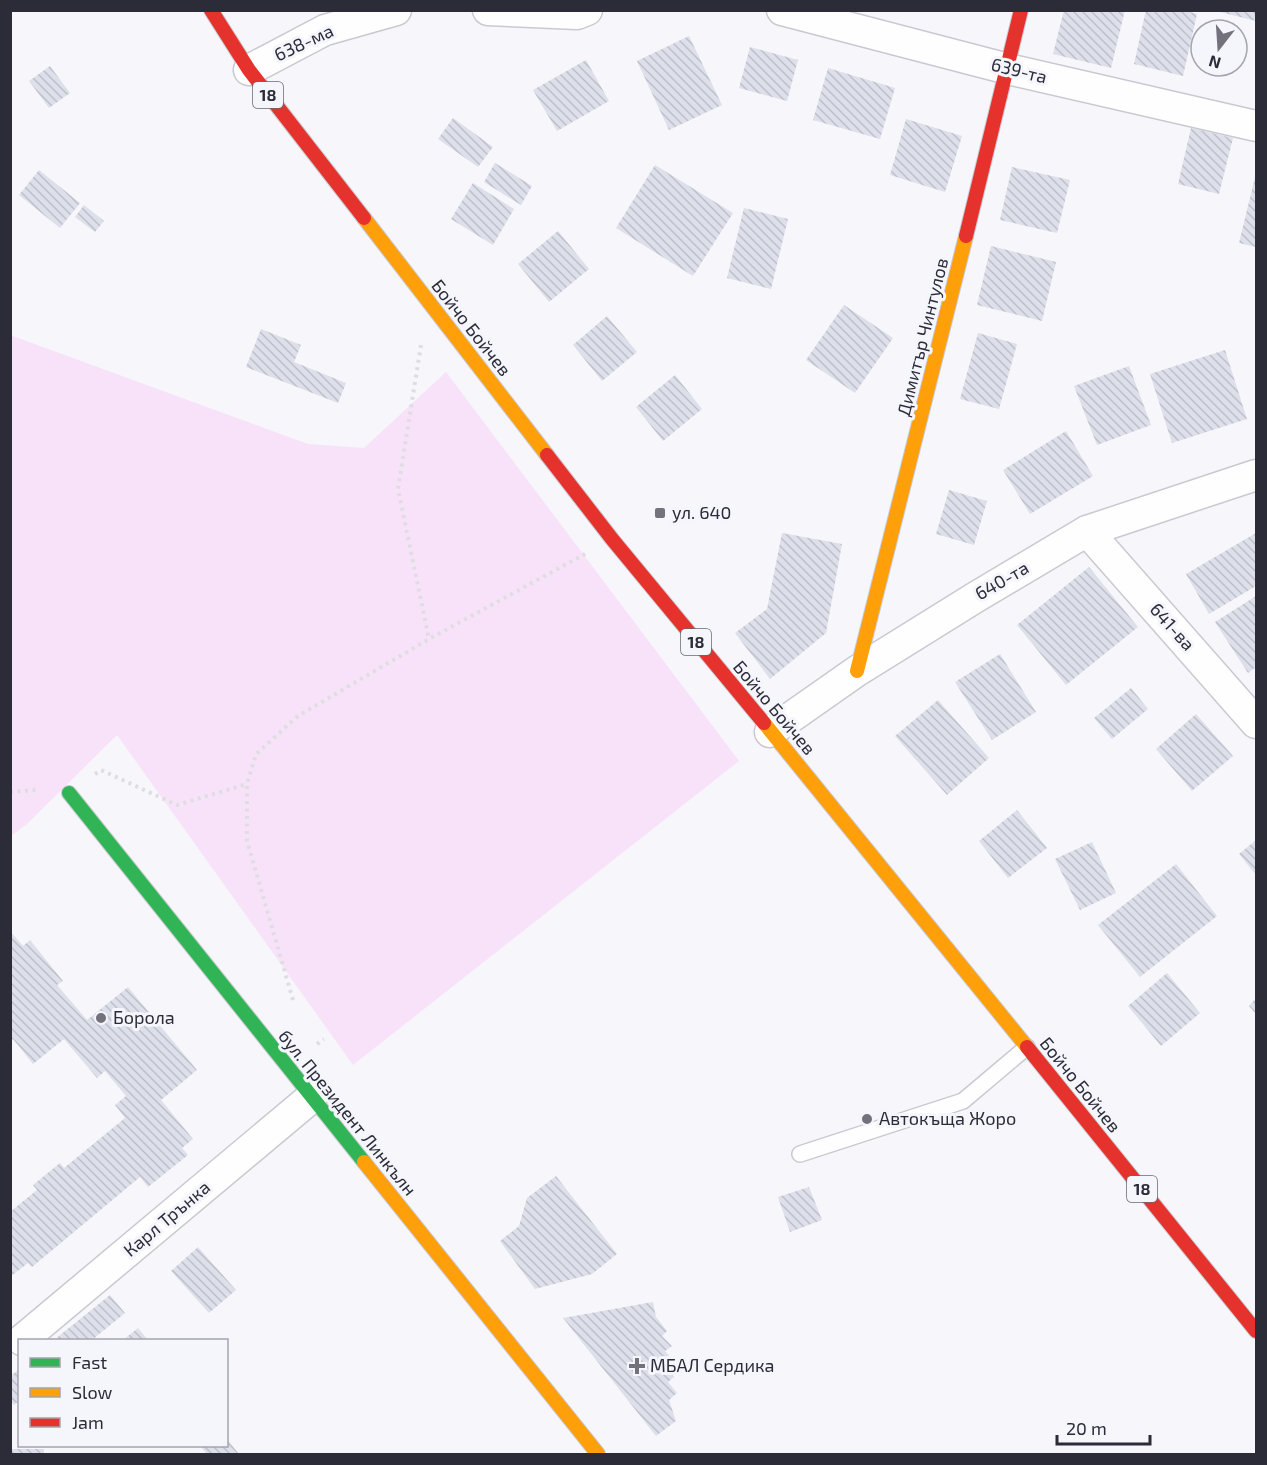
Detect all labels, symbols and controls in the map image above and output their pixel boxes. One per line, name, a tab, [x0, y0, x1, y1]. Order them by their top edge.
north arrow	[1189, 18, 1249, 78]
street label: 638-ма	[271, 19, 337, 65]
street label: 639-та	[989, 52, 1049, 88]
text: N	[1206, 52, 1223, 74]
road number: 18	[253, 82, 283, 108]
street label: Димитър Чинтулов	[892, 255, 952, 418]
street label: Бойчо Бойчев	[427, 275, 516, 380]
place label: ул. 640	[672, 501, 731, 523]
marker: ул. 640	[653, 506, 667, 520]
street label: 640-та	[971, 556, 1032, 604]
street label: 641-ва	[1146, 598, 1200, 655]
road number: 18	[681, 629, 711, 655]
street label: Бойчо Бойчев	[729, 656, 821, 759]
place label: Борола	[113, 1006, 175, 1028]
marker: Борола	[94, 1011, 108, 1025]
street label: бул. Президент Линкълн	[274, 1025, 421, 1200]
street label: Бойчо Бойчев	[1036, 1032, 1126, 1137]
place label: Автокъща Жоро	[879, 1107, 1016, 1129]
marker: Автокъща Жоро	[860, 1112, 874, 1126]
street label: Карл Трънка	[119, 1176, 214, 1261]
road number: 18	[1127, 1176, 1157, 1202]
legend	[18, 1339, 228, 1447]
text: Fast	[72, 1351, 107, 1373]
place label: МБАЛ Сердика	[650, 1354, 775, 1376]
marker: МБАЛ Сердика	[628, 1357, 646, 1375]
text: Slow	[72, 1381, 113, 1403]
scale bar	[1057, 1408, 1150, 1446]
text: Jam	[72, 1411, 104, 1433]
text: 20 m	[1066, 1417, 1107, 1439]

